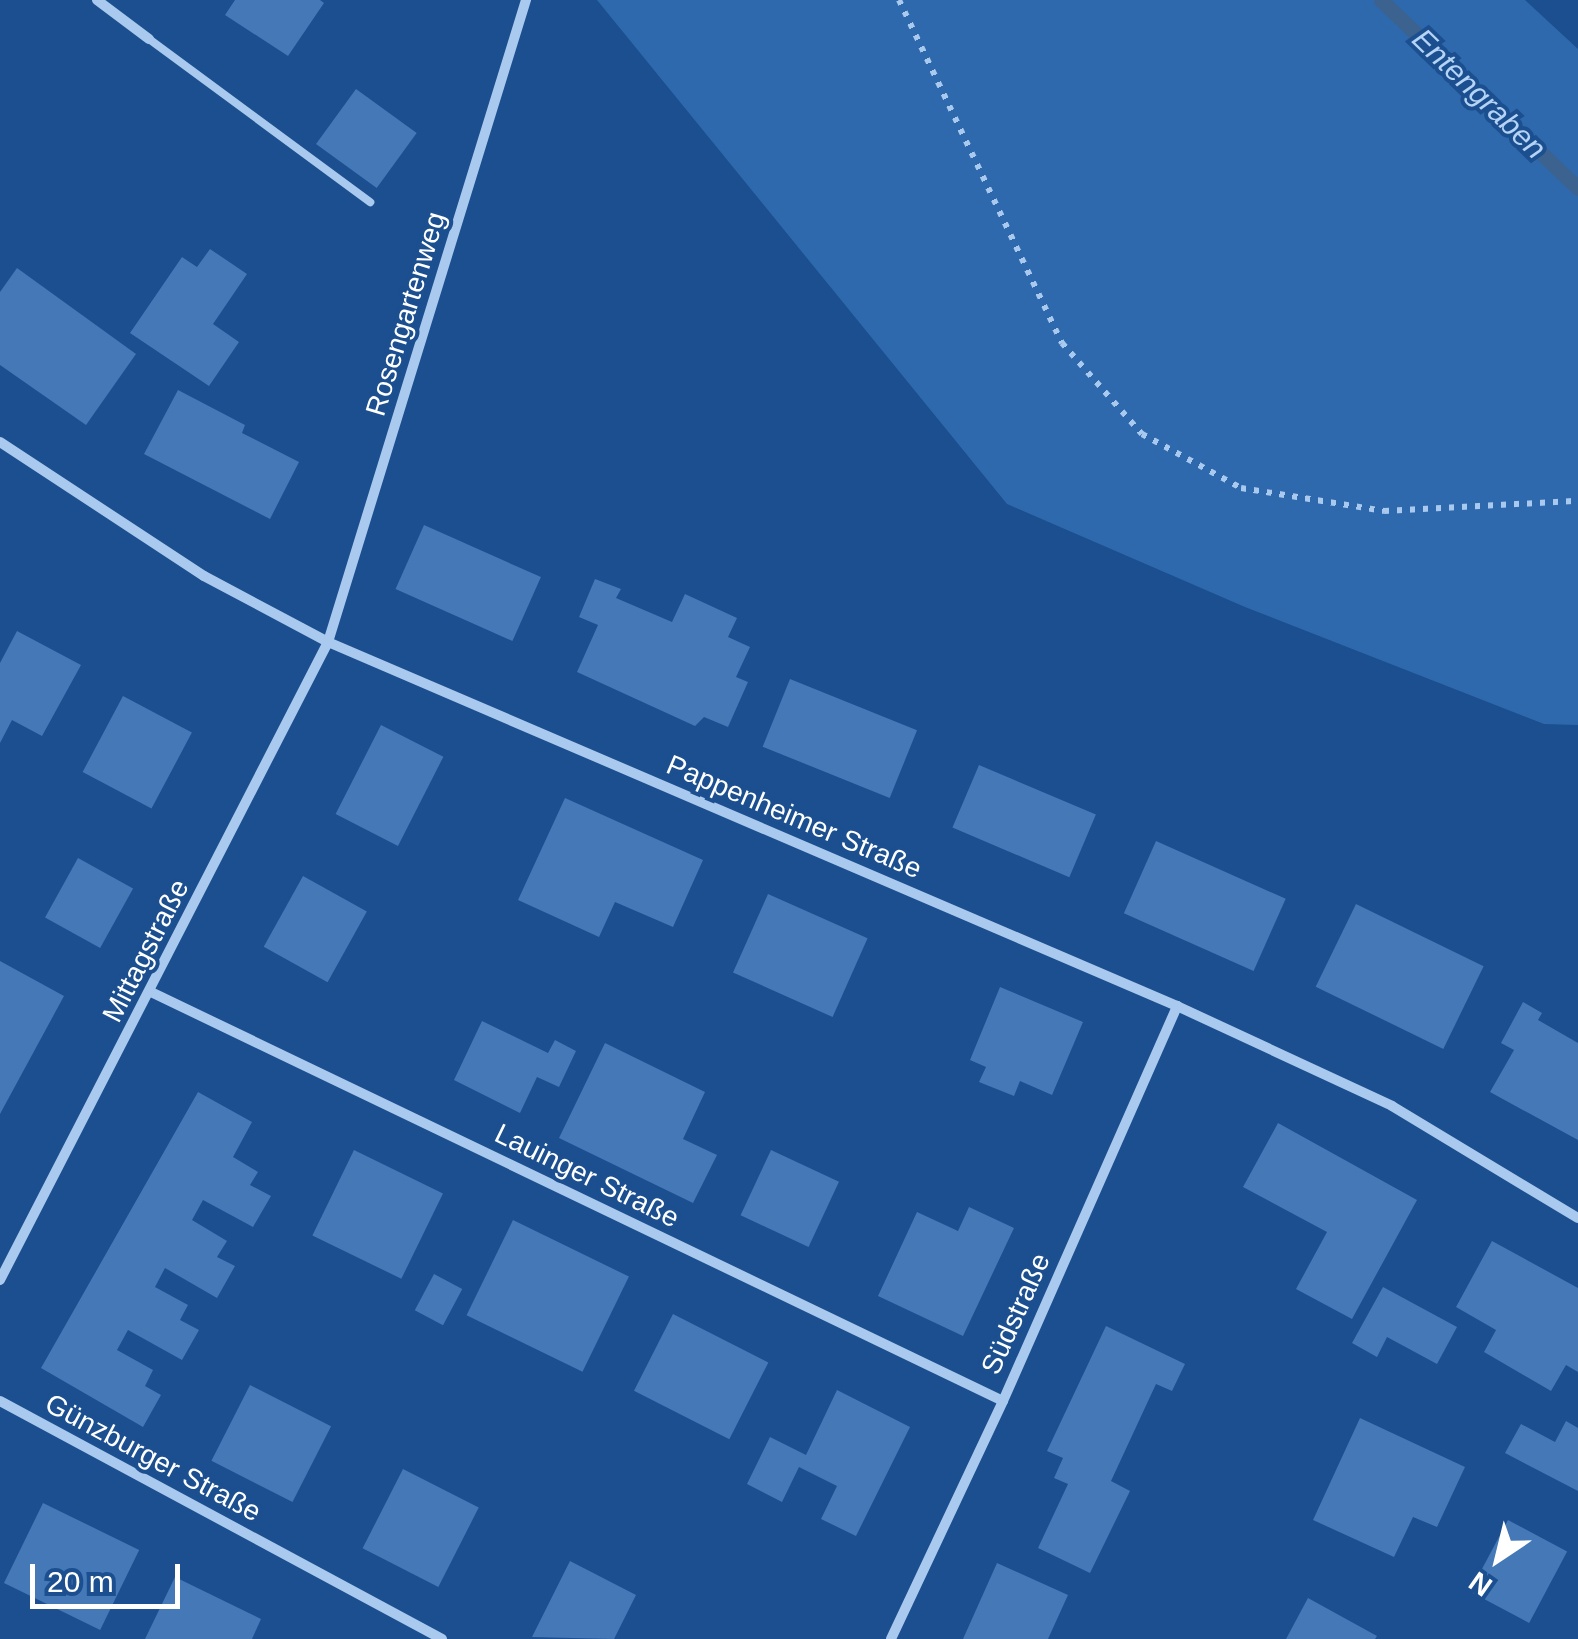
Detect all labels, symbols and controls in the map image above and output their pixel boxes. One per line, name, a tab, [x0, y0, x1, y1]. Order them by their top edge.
water label: Entengraben	[1405, 21, 1553, 167]
street label: Rosengartenweg	[359, 208, 453, 420]
street label: Pappenheimer Straße	[661, 748, 927, 886]
street label: Mittagstraße	[96, 874, 196, 1028]
street label: Lauinger Straße	[489, 1117, 685, 1235]
street label: Südstraße	[974, 1248, 1058, 1380]
street label: Günzburger Straße	[39, 1387, 267, 1529]
north arrow	[1448, 1509, 1548, 1609]
scale bar	[35, 1544, 185, 1606]
text: 20 m	[47, 1565, 114, 1598]
text: N	[1463, 1565, 1498, 1602]

